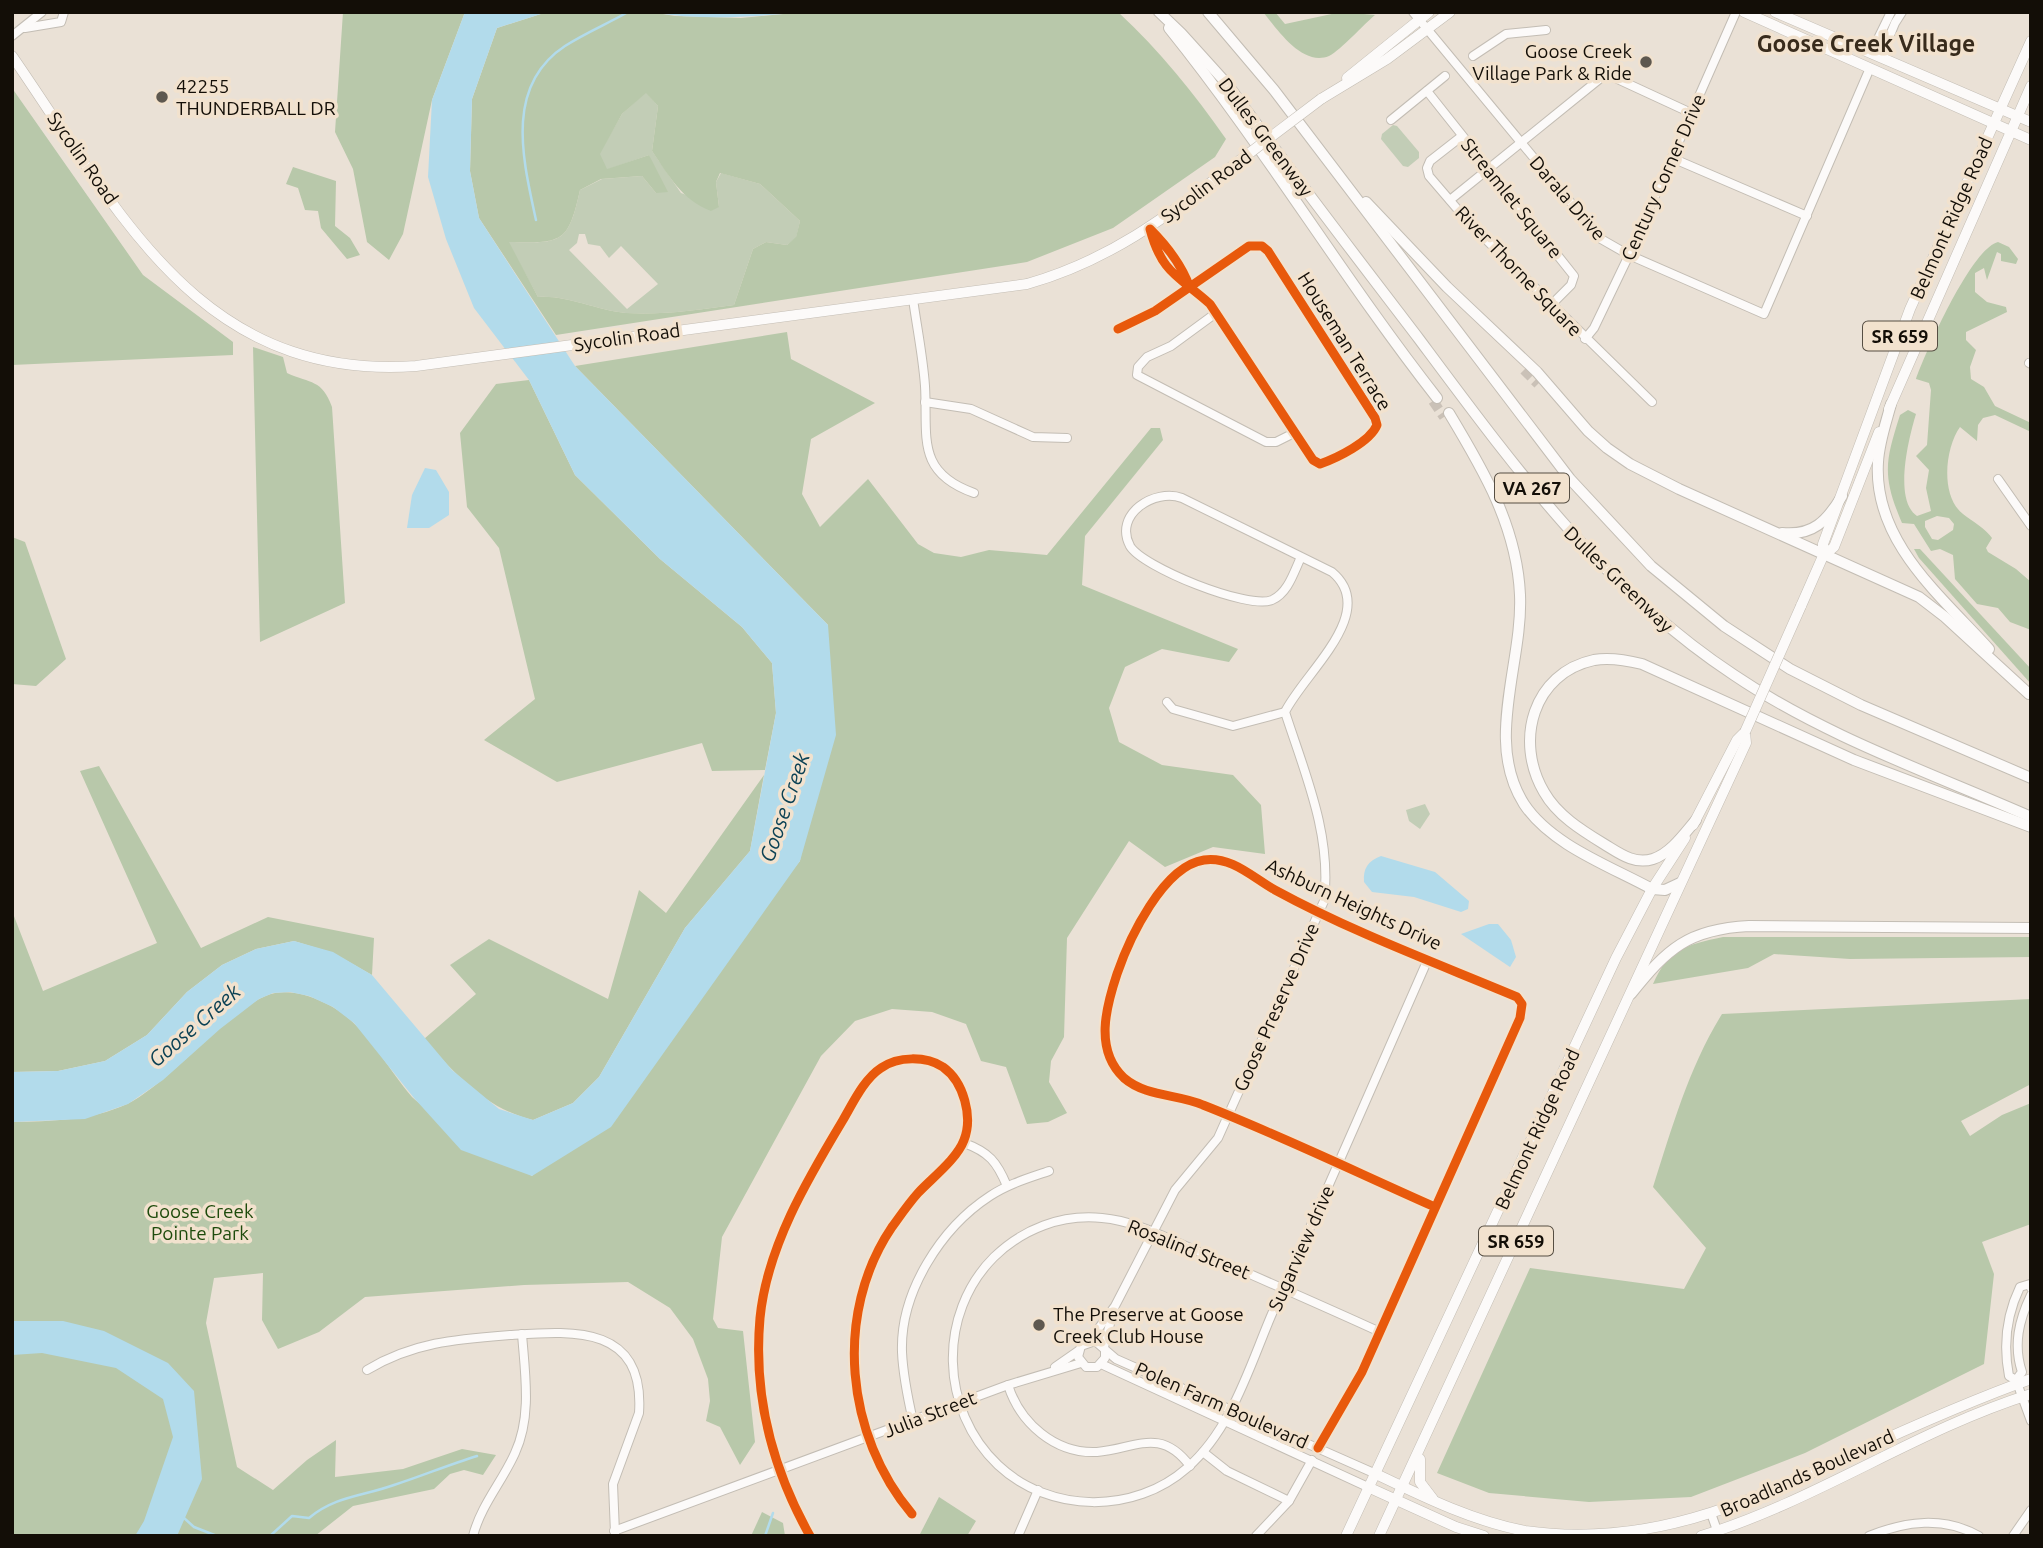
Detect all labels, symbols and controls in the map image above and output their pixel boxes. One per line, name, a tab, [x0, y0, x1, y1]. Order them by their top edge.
district label: Goose Creek Village	[1757, 31, 1975, 56]
place label: Goose Creek Village Park & Ride	[1472, 40, 1632, 84]
marker: Goose Creek Village Park & Ride	[1638, 54, 1654, 70]
street label: Dulles Greenway	[1214, 73, 1318, 201]
place label: 42255 THUNDERBALL DR	[176, 75, 336, 119]
marker: 42255 THUNDERBALL DR	[154, 89, 170, 105]
street label: Century Corner Drive	[1616, 90, 1710, 264]
street label: Sycolin Road	[43, 108, 123, 208]
street label: Streamlet Square	[1457, 134, 1567, 262]
street label: Belmont Ridge Road	[1905, 134, 1997, 302]
street label: Sycolin Road	[1157, 145, 1255, 227]
street label: Darala Drive	[1526, 151, 1610, 245]
street label: River Thorne Square	[1451, 201, 1587, 341]
street label: Houseman Terrace	[1294, 268, 1396, 414]
street label: Sycolin Road	[572, 319, 682, 355]
road number: SR 659	[1863, 322, 1937, 350]
road number: VA 267	[1495, 474, 1569, 502]
street label: Dulles Greenway	[1560, 522, 1678, 636]
water label: Goose Creek	[754, 749, 814, 865]
street label: Ashburn Heights Drive	[1263, 854, 1445, 954]
street label: Goose Preserve Drive	[1229, 919, 1323, 1095]
water label: Goose Creek	[143, 978, 245, 1071]
street label: Belmont Ridge Road	[1490, 1045, 1584, 1213]
street label: Sugarview drive	[1263, 1182, 1339, 1314]
park label: Goose Creek Pointe Park	[146, 1200, 254, 1244]
street label: Rosalind Street	[1125, 1214, 1254, 1284]
road number: SR 659	[1479, 1226, 1553, 1256]
place label: The Preserve at Goose Creek Club House	[1053, 1303, 1244, 1347]
marker: The Preserve at Goose Creek Club House	[1031, 1317, 1047, 1333]
street label: Polen Farm Boulevard	[1132, 1357, 1312, 1453]
street label: Julia Street	[881, 1386, 980, 1442]
street label: Broadlands Boulevard	[1717, 1425, 1897, 1521]

